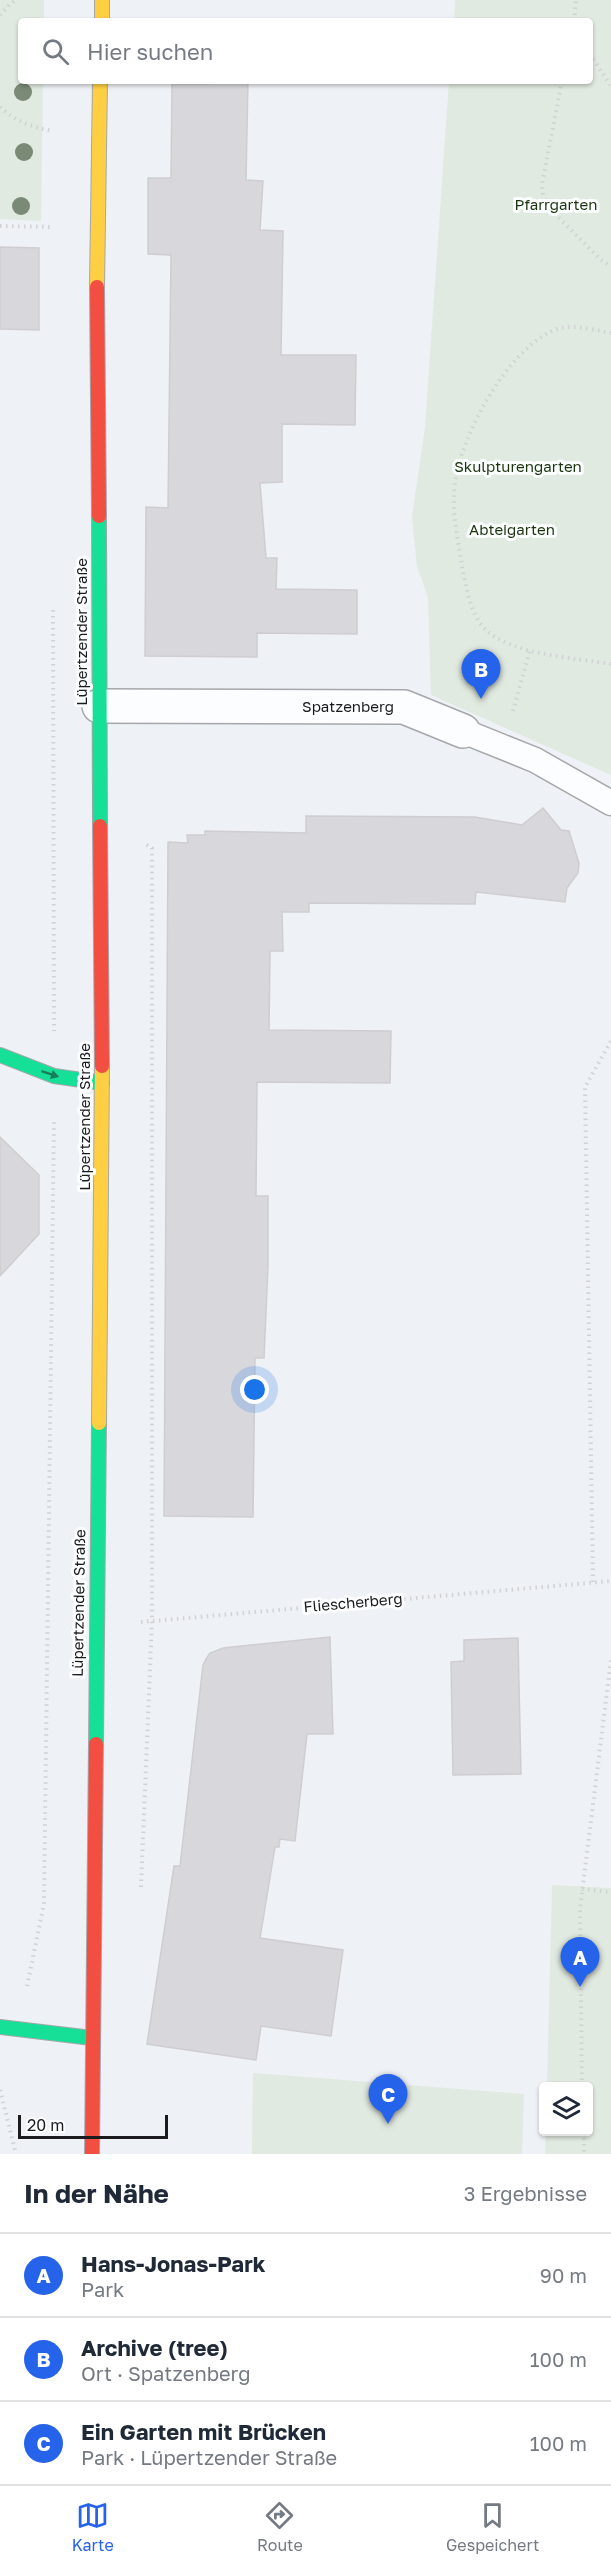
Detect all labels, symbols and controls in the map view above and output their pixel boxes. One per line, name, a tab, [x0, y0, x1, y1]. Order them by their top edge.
search box	[18, 18, 593, 84]
icon: search	[39, 35, 72, 68]
text: Hier suchen	[87, 38, 213, 65]
park label: Pfarrgarten	[515, 195, 597, 213]
park label: Skulpturengarten	[454, 457, 582, 475]
park label: Abteigarten	[469, 520, 555, 538]
street label: Lüpertzender Straße	[72, 558, 90, 706]
pin: B	[462, 650, 500, 699]
street label: Spatzenberg	[302, 697, 394, 715]
street label: Lüpertzender Straße	[75, 1043, 93, 1191]
one-way arrow	[41, 1070, 59, 1079]
your location	[240, 1375, 269, 1404]
street label: Lüpertzender Straße	[68, 1529, 88, 1677]
street label: Fliescherberg	[303, 1589, 403, 1615]
pin: A	[560, 1938, 600, 1987]
pin: C	[368, 2074, 408, 2124]
map controls	[539, 2082, 593, 2136]
button: layers	[539, 2082, 593, 2136]
scale bar	[18, 2112, 168, 2140]
text: 20 m	[27, 2115, 64, 2135]
text: In der Nähe	[24, 2178, 169, 2209]
text: 3 Ergebnisse	[464, 2181, 587, 2205]
text: Hans-Jonas-Park	[81, 2250, 265, 2277]
text: A	[36, 2263, 51, 2287]
text: 90 m	[540, 2263, 587, 2287]
text: Park	[81, 2277, 124, 2301]
text: Archive (tree)	[81, 2334, 228, 2361]
text: B	[36, 2347, 51, 2371]
text: 100 m	[530, 2347, 587, 2371]
text: Ort · Spatzenberg	[81, 2361, 251, 2385]
text: Ein Garten mit Brücken	[81, 2418, 326, 2445]
text: C	[36, 2431, 51, 2455]
text: 100 m	[530, 2431, 587, 2455]
text: Park · Lüpertzender Straße	[81, 2445, 337, 2469]
tab: Karte	[72, 2499, 114, 2555]
tab: Route	[257, 2499, 303, 2555]
tab: Gespeichert	[446, 2499, 539, 2555]

